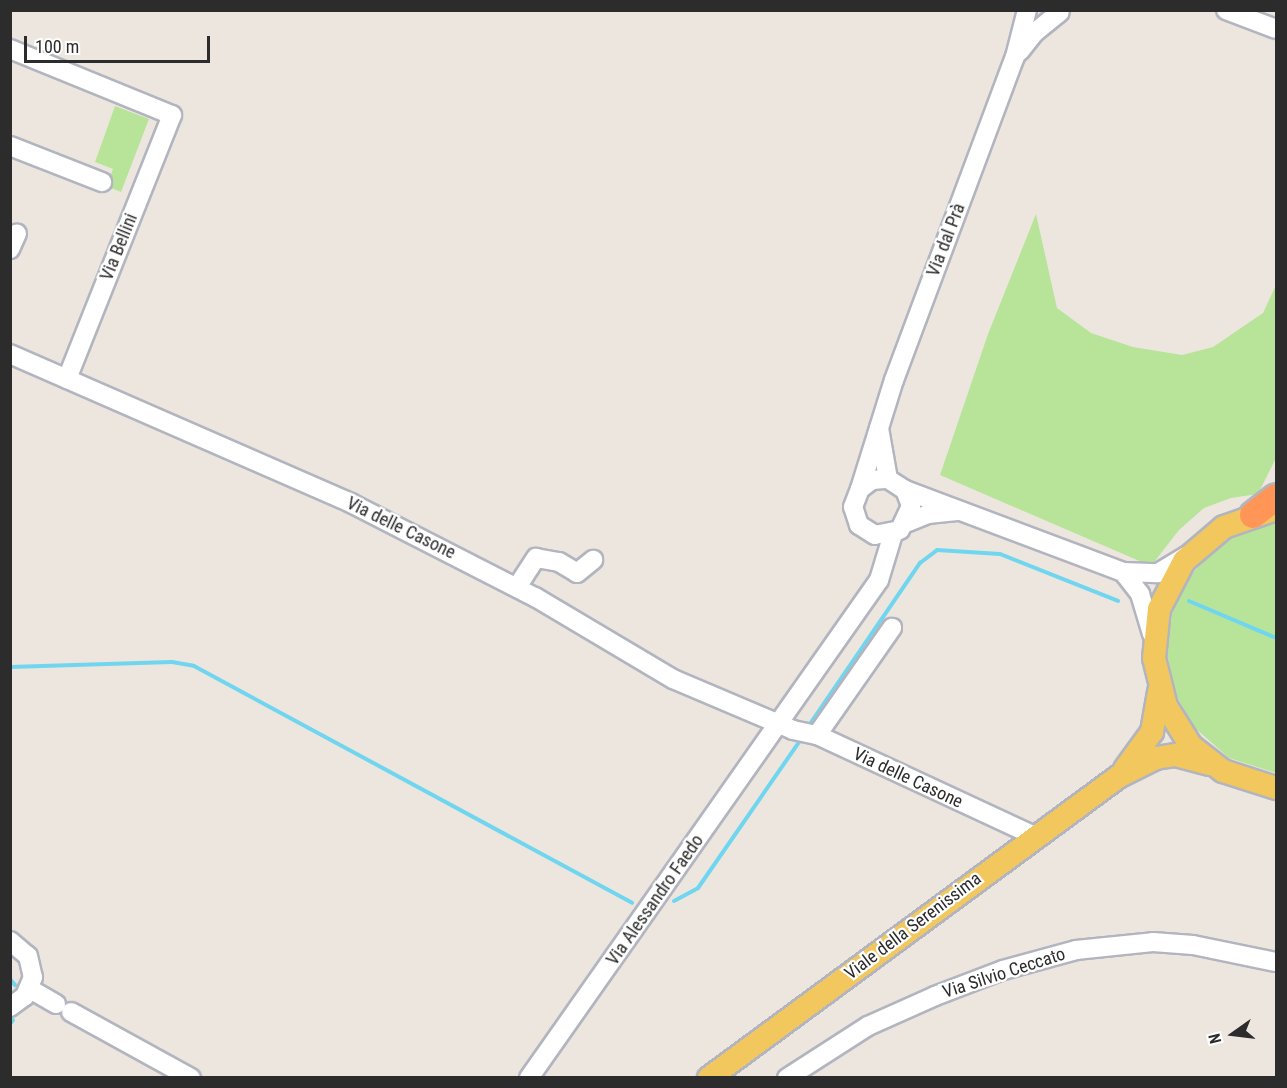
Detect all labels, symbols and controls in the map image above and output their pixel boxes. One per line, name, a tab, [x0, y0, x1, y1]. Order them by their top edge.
scale bar	[27, 24, 213, 62]
text: 100 m	[35, 36, 79, 57]
street label: Via dal Prà	[922, 200, 970, 280]
street label: Via Bellini	[96, 210, 142, 284]
street label: Via delle Casone	[343, 492, 459, 564]
street label: Via delle Casone	[850, 743, 966, 813]
street label: Via Alessandro Faedo	[602, 831, 708, 969]
street label: Viale della Serenissima	[841, 868, 985, 984]
street label: Via Silvio Ceccato	[940, 943, 1068, 1003]
north arrow	[1203, 1004, 1263, 1064]
text: N	[1205, 1031, 1225, 1046]

